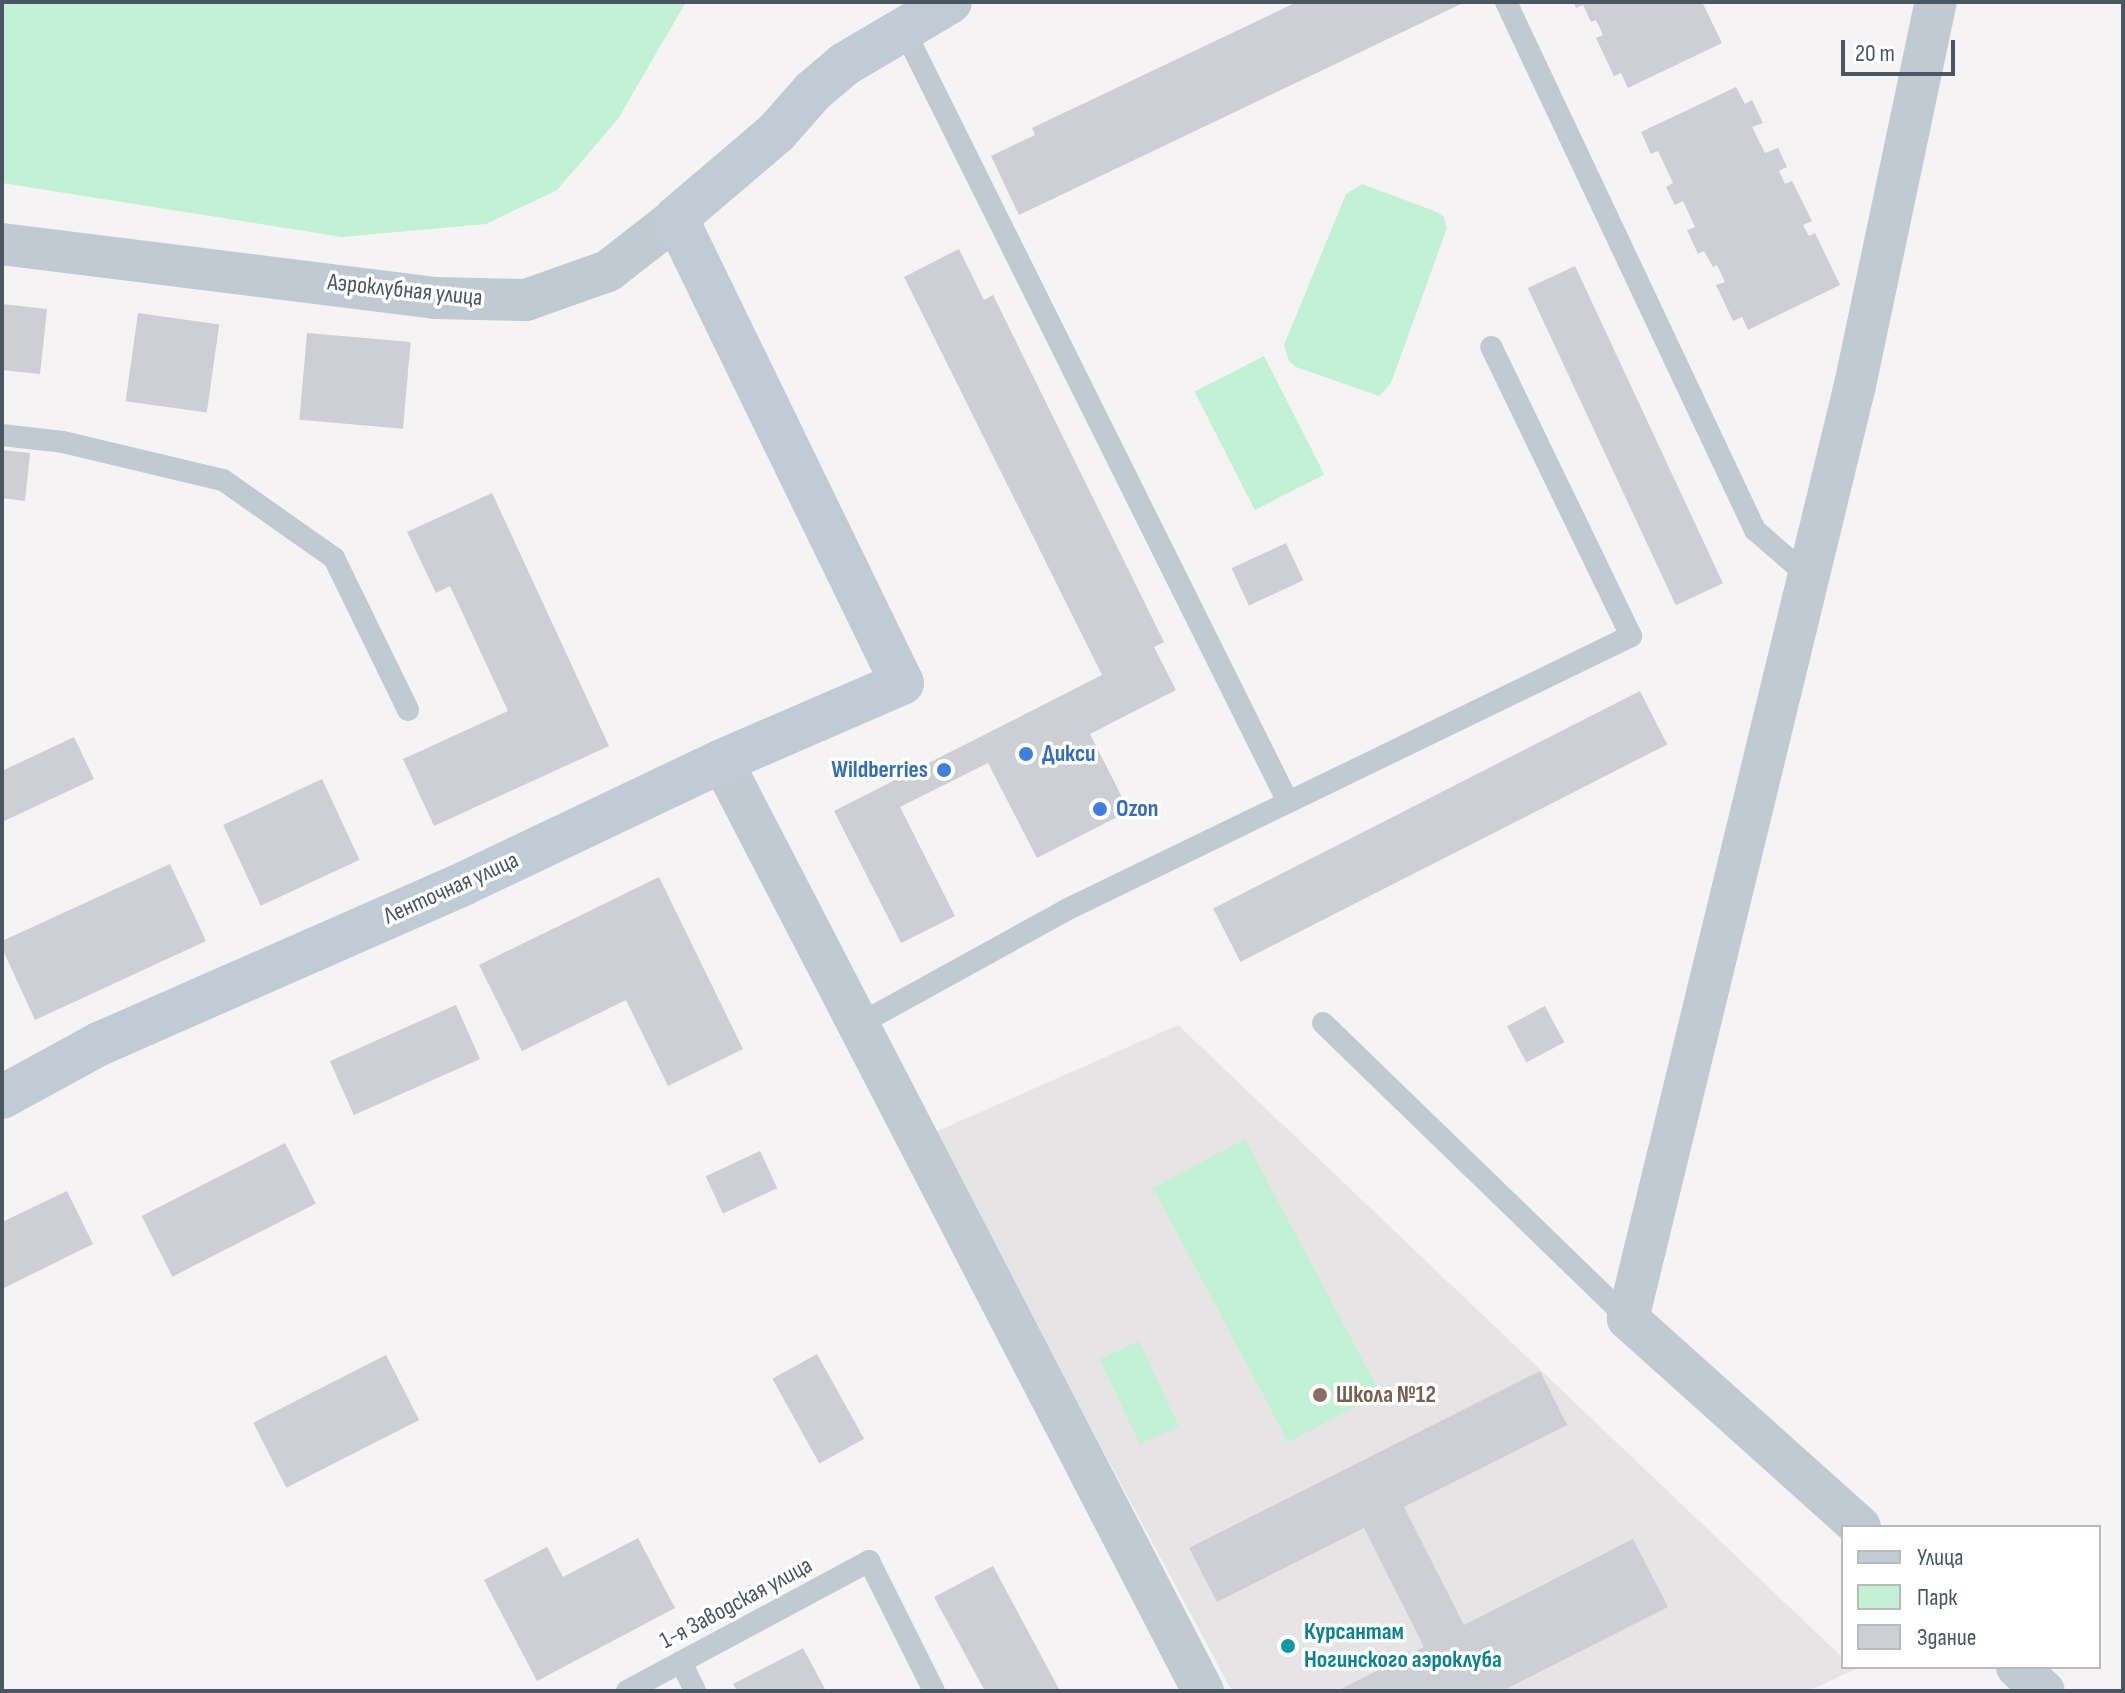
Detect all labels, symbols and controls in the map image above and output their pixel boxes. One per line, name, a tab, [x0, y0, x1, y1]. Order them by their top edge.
scale bar	[1845, 24, 1959, 74]
text: 20 m	[1855, 39, 1895, 68]
street label: Аэроклубная улица	[326, 268, 484, 312]
place label: Дикси	[1042, 740, 1096, 768]
marker: Дикси	[1017, 745, 1035, 763]
place label: Wildberries	[831, 756, 928, 784]
marker: Wildberries	[935, 761, 953, 779]
place label: Ozon	[1116, 795, 1158, 823]
marker: Ozon	[1091, 800, 1109, 818]
street label: Ленточная улица	[379, 845, 523, 931]
place label: Школа №12	[1336, 1381, 1436, 1409]
marker: Школа №12	[1311, 1386, 1329, 1404]
legend	[1841, 1525, 2101, 1669]
text: Улица	[1917, 1543, 1963, 1572]
street label: 1-я Заводская улица	[655, 1551, 817, 1655]
text: Парк	[1917, 1583, 1957, 1612]
place label: Курсантам Ногинского аэроклуба	[1304, 1618, 1502, 1674]
text: Здание	[1917, 1623, 1976, 1652]
marker: Курсантам Ногинского аэроклуба	[1279, 1637, 1297, 1655]

